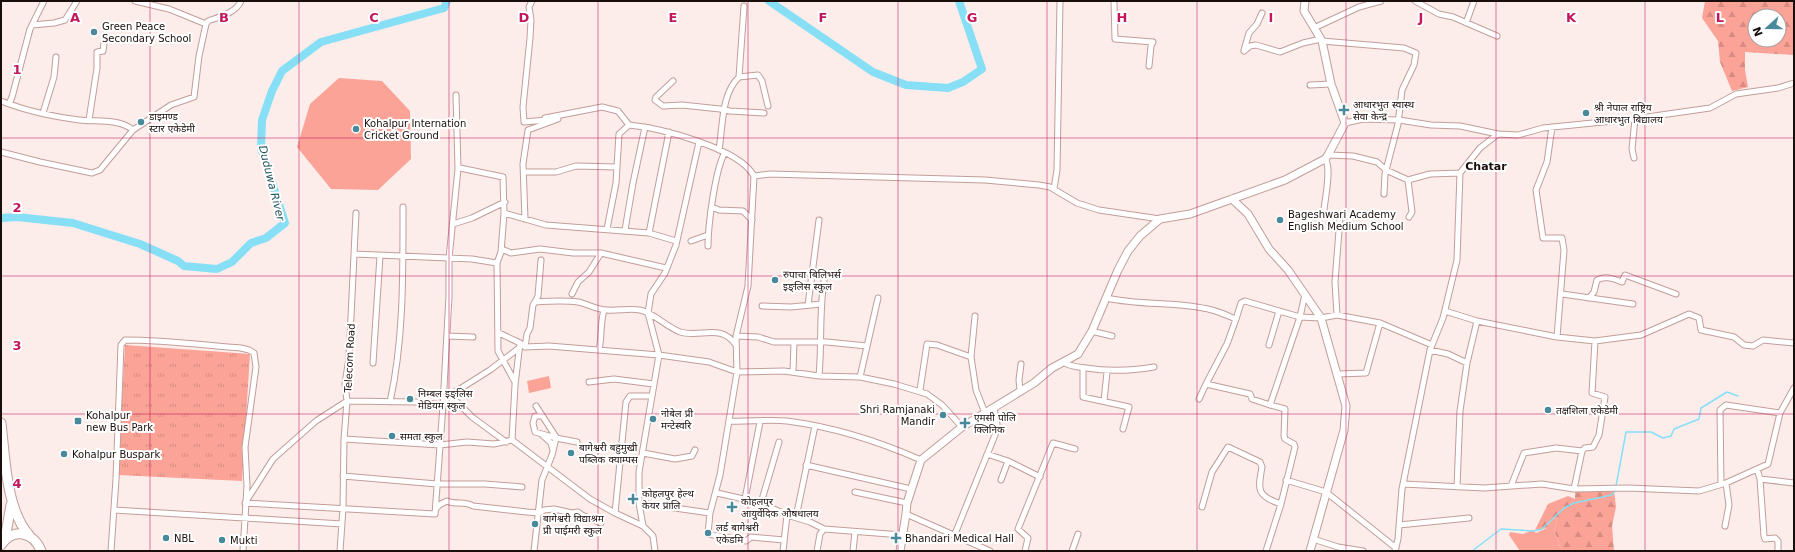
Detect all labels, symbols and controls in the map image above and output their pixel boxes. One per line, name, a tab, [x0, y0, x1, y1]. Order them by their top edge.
north arrow	[1747, 8, 1787, 48]
text: A	[70, 10, 80, 25]
text: B	[219, 10, 229, 25]
text: C	[369, 10, 379, 25]
text: D	[519, 10, 530, 25]
text: E	[669, 10, 677, 25]
text: F	[819, 10, 827, 25]
text: G	[967, 10, 977, 25]
text: H	[1117, 10, 1127, 25]
text: I	[1269, 10, 1273, 25]
text: J	[1418, 10, 1423, 25]
text: K	[1566, 10, 1577, 25]
text: L	[1716, 10, 1724, 25]
place label: Green Peace Secondary School	[102, 21, 191, 44]
text: N	[1750, 25, 1766, 38]
marker: Green Peace Secondary School	[89, 27, 99, 37]
text: 1	[12, 62, 22, 77]
place label: आधारभुत स्वास्थ सेवा केन्द्र	[1353, 99, 1415, 122]
place label: श्री नेपाल राष्ट्रिय आधारभुत बिद्यालय	[1594, 102, 1663, 126]
marker: आधारभुत स्वास्थ सेवा केन्द्र	[1338, 104, 1350, 116]
marker: श्री नेपाल राष्ट्रिय आधारभुत बिद्यालय	[1581, 108, 1591, 118]
place label: डाइमण्ड स्टार एकेडेमी	[148, 111, 195, 134]
marker: डाइमण्ड स्टार एकेडेमी	[136, 117, 146, 127]
place label: Kohalpur Internation Cricket Ground	[364, 118, 466, 141]
marker: Kohalpur Internation Cricket Ground	[351, 124, 361, 134]
water label: Duduwa River	[256, 144, 288, 224]
district label: Chatar	[1465, 160, 1507, 173]
text: 2	[12, 200, 22, 215]
place label: Bageshwari Academy English Medium School	[1288, 209, 1404, 232]
marker: Bageshwari Academy English Medium School	[1275, 215, 1285, 225]
place label: रुपाचा बिलिभर्स इङ्लिस स्कुल	[783, 269, 842, 293]
marker: रुपाचा बिलिभर्स इङ्लिस स्कुल	[770, 275, 780, 285]
street label: Telecom Road	[342, 323, 357, 394]
text: 3	[12, 338, 22, 353]
place label: निम्बल इङ्लिस मेडियम स्कुल	[418, 388, 473, 412]
marker: निम्बल इङ्लिस मेडियम स्कुल	[405, 394, 415, 404]
place label: Shri Ramjanaki Mandir	[860, 404, 936, 427]
marker: तक्षशिला एकेडेमी	[1543, 405, 1553, 415]
place label: तक्षशिला एकेडेमी	[1556, 405, 1618, 416]
place label: नोबेल प्री मन्टेस्वरि	[661, 408, 693, 431]
place label: Kohalpur new Bus Park	[86, 410, 153, 433]
marker: Shri Ramjanaki Mandir	[938, 410, 948, 420]
place label: एमसी पोलि क्लिनिक	[974, 412, 1016, 435]
marker: नोबेल प्री मन्टेस्वरि	[648, 414, 658, 424]
marker: Kohalpur new Bus Park	[73, 416, 83, 426]
marker: एमसी पोलि क्लिनिक	[959, 417, 971, 429]
marker: समता स्कुल	[387, 431, 397, 441]
place label: समता स्कुल	[400, 431, 443, 443]
place label: बागेश्वरी बहुमुखी पब्लिक क्याम्पस	[579, 442, 638, 465]
marker: बागेश्वरी बहुमुखी पब्लिक क्याम्पस	[566, 448, 576, 458]
marker: Kohalpur Buspark	[59, 449, 69, 459]
place label: Kohalpur Buspark	[72, 449, 160, 460]
text: 4	[12, 476, 22, 491]
place label: कोहलपुर हेल्थ केयर प्रालि	[642, 488, 695, 511]
marker: कोहलपुर हेल्थ केयर प्रालि	[627, 493, 639, 505]
place label: कोहलपुर आयुर्वेदिक औषधालय	[741, 496, 819, 520]
marker: कोहलपुर आयुर्वेदिक औषधालय	[726, 501, 738, 513]
place label: बागेश्वरी विद्याश्रम प्री पाईमरी स्कुल	[543, 513, 605, 537]
marker: बागेश्वरी विद्याश्रम प्री पाईमरी स्कुल	[530, 519, 540, 529]
place label: लर्ड बागेश्वरी एकेडमि	[716, 522, 759, 545]
marker: लर्ड बागेश्वरी एकेडमि	[703, 528, 713, 538]
marker: Bhandari Medical Hall	[890, 532, 902, 544]
marker: NBL	[161, 533, 171, 543]
place label: NBL	[174, 533, 194, 544]
place label: Bhandari Medical Hall	[905, 533, 1014, 544]
marker: Mukti	[217, 535, 227, 545]
place label: Mukti	[230, 535, 257, 546]

